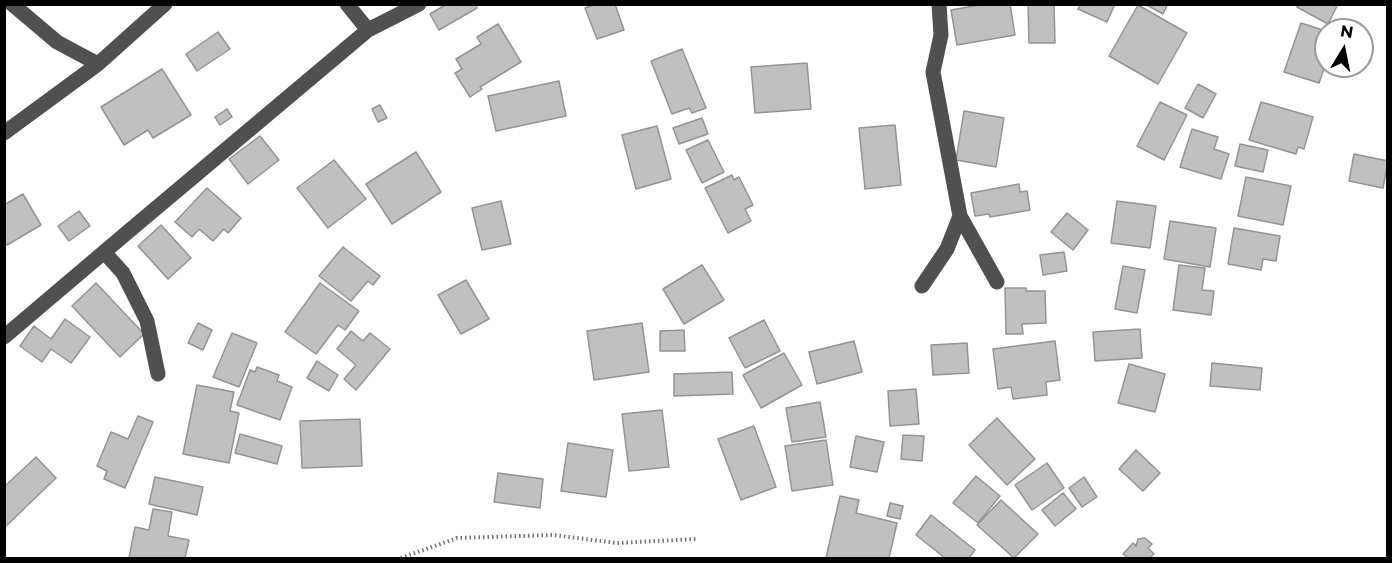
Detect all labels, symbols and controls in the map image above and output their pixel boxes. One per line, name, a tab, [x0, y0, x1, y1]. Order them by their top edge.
north arrow	[1314, 18, 1374, 78]
text: N	[1339, 21, 1355, 42]

